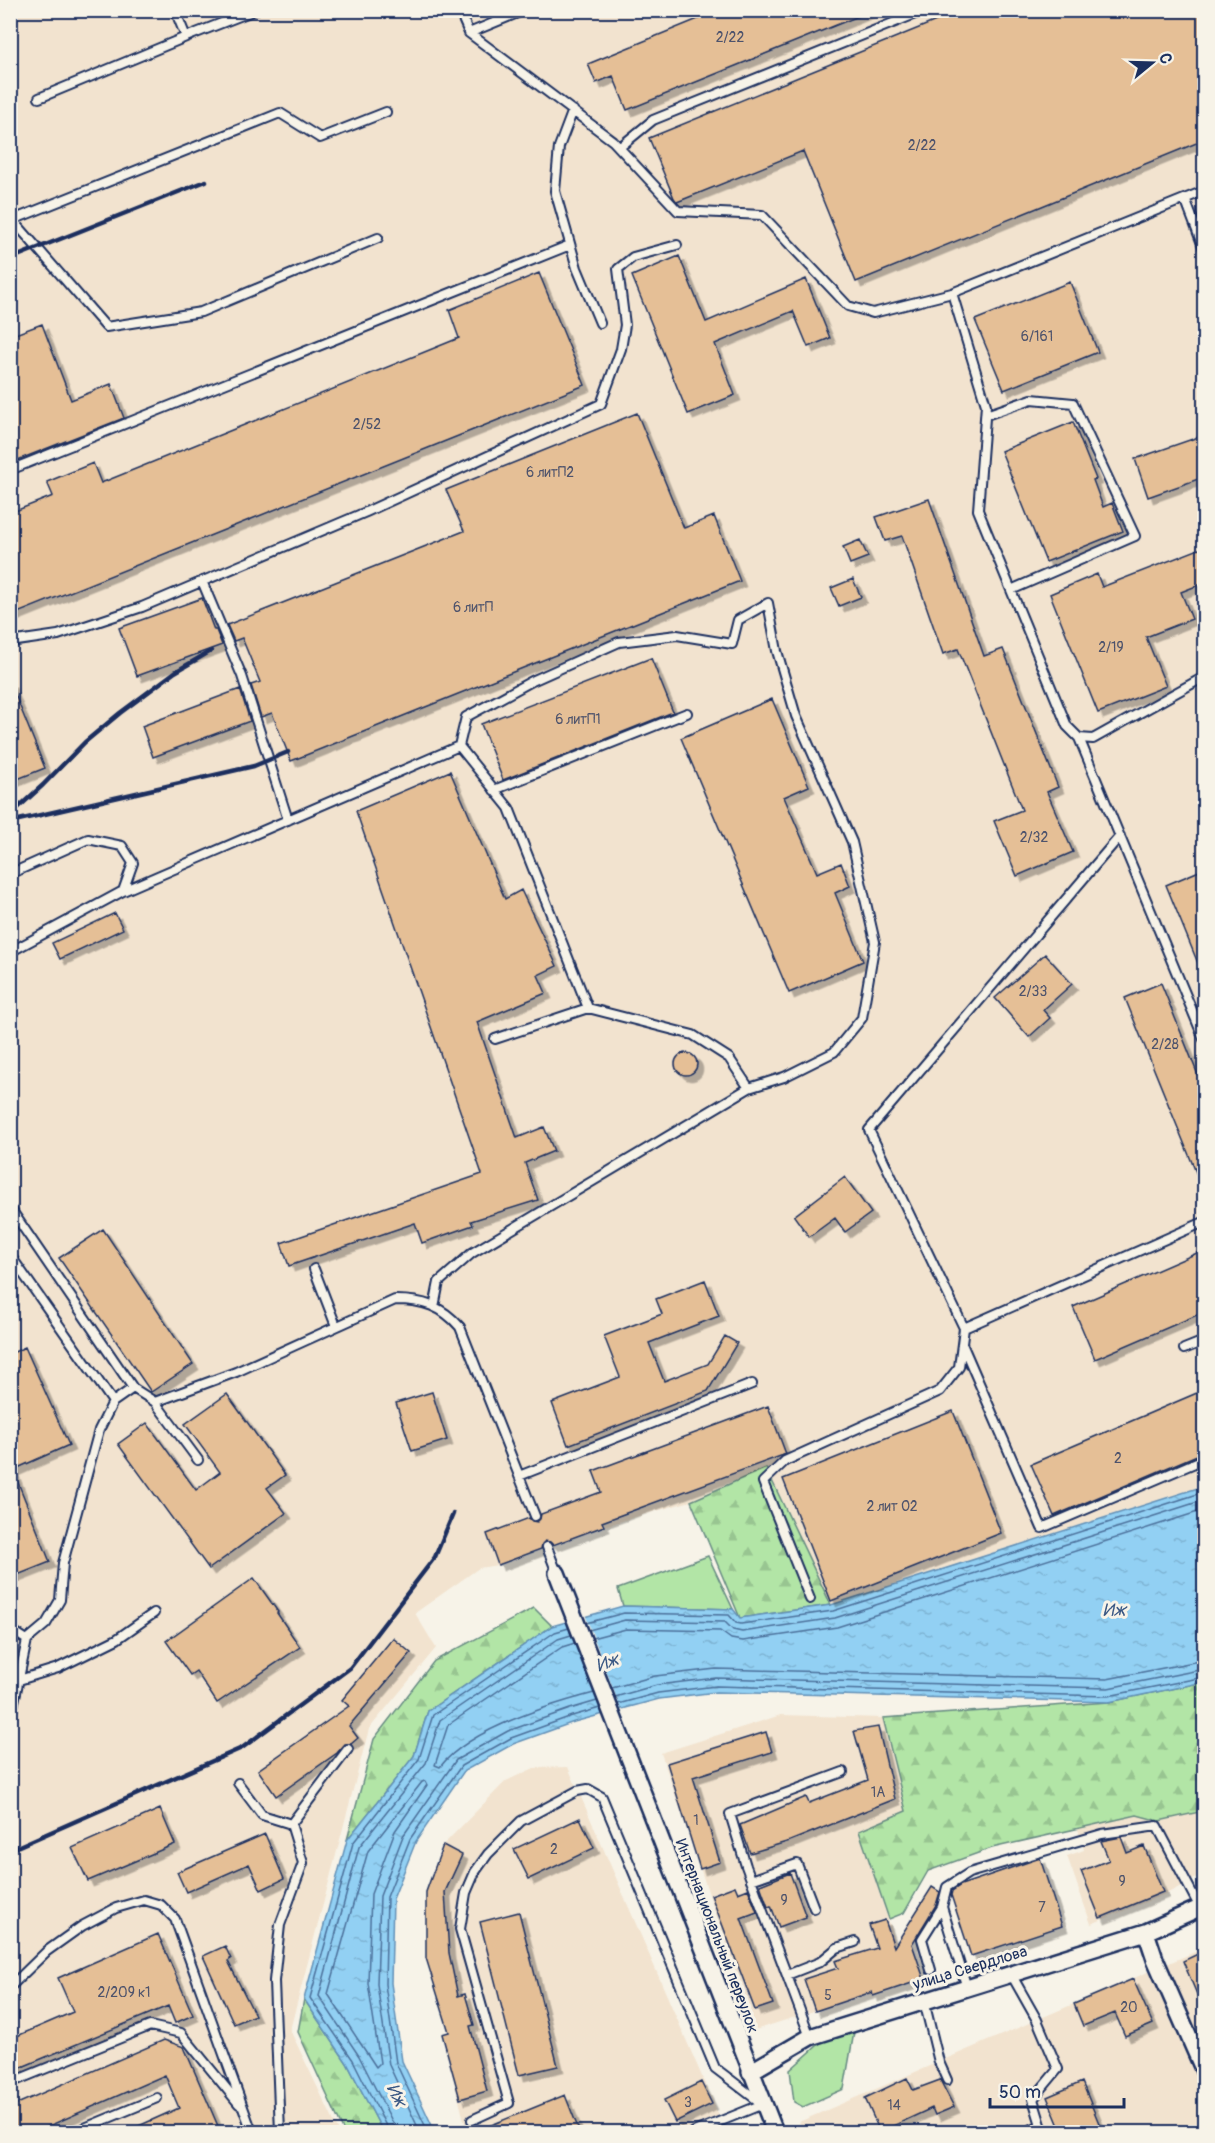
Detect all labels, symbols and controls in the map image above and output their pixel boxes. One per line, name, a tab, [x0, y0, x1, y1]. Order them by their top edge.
house number: 2/22	[716, 29, 744, 46]
north arrow	[1122, 33, 1182, 93]
text: С	[1154, 51, 1176, 66]
house number: 2/22	[908, 137, 936, 154]
house number: 6/161	[1021, 328, 1053, 345]
house number: 2/52	[353, 416, 381, 433]
house number: 6 литП2	[526, 464, 574, 481]
house number: 6 литП	[453, 599, 493, 616]
house number: 2/19	[1098, 639, 1124, 656]
house number: 6 литП1	[555, 711, 601, 728]
house number: 2/32	[1020, 829, 1048, 846]
house number: 2/33	[1019, 983, 1047, 1000]
house number: 2/28	[1151, 1036, 1179, 1053]
house number: 2	[1114, 1450, 1122, 1467]
house number: 2 лит О2	[866, 1498, 918, 1515]
water label: Иж	[1103, 1599, 1128, 1622]
water label: Иж	[593, 1648, 624, 1678]
house number: 1А	[871, 1784, 885, 1801]
house number: 1	[693, 1812, 699, 1829]
street label: Интернациональный переулок	[671, 1836, 763, 2036]
house number: 2	[550, 1841, 558, 1858]
house number: 9	[1118, 1873, 1126, 1890]
house number: 9	[780, 1892, 788, 1909]
house number: 7	[1038, 1899, 1046, 1916]
street label: улица Свердлова	[909, 1941, 1030, 1995]
house number: 2/209 к1	[97, 1984, 151, 2001]
house number: 5	[824, 1987, 832, 2004]
house number: 20	[1120, 1999, 1138, 2016]
scale bar	[990, 2071, 1124, 2109]
water label: Иж	[381, 2080, 412, 2112]
text: 50 m	[999, 2081, 1041, 2104]
house number: 3	[684, 2094, 692, 2111]
house number: 14	[887, 2097, 901, 2114]

